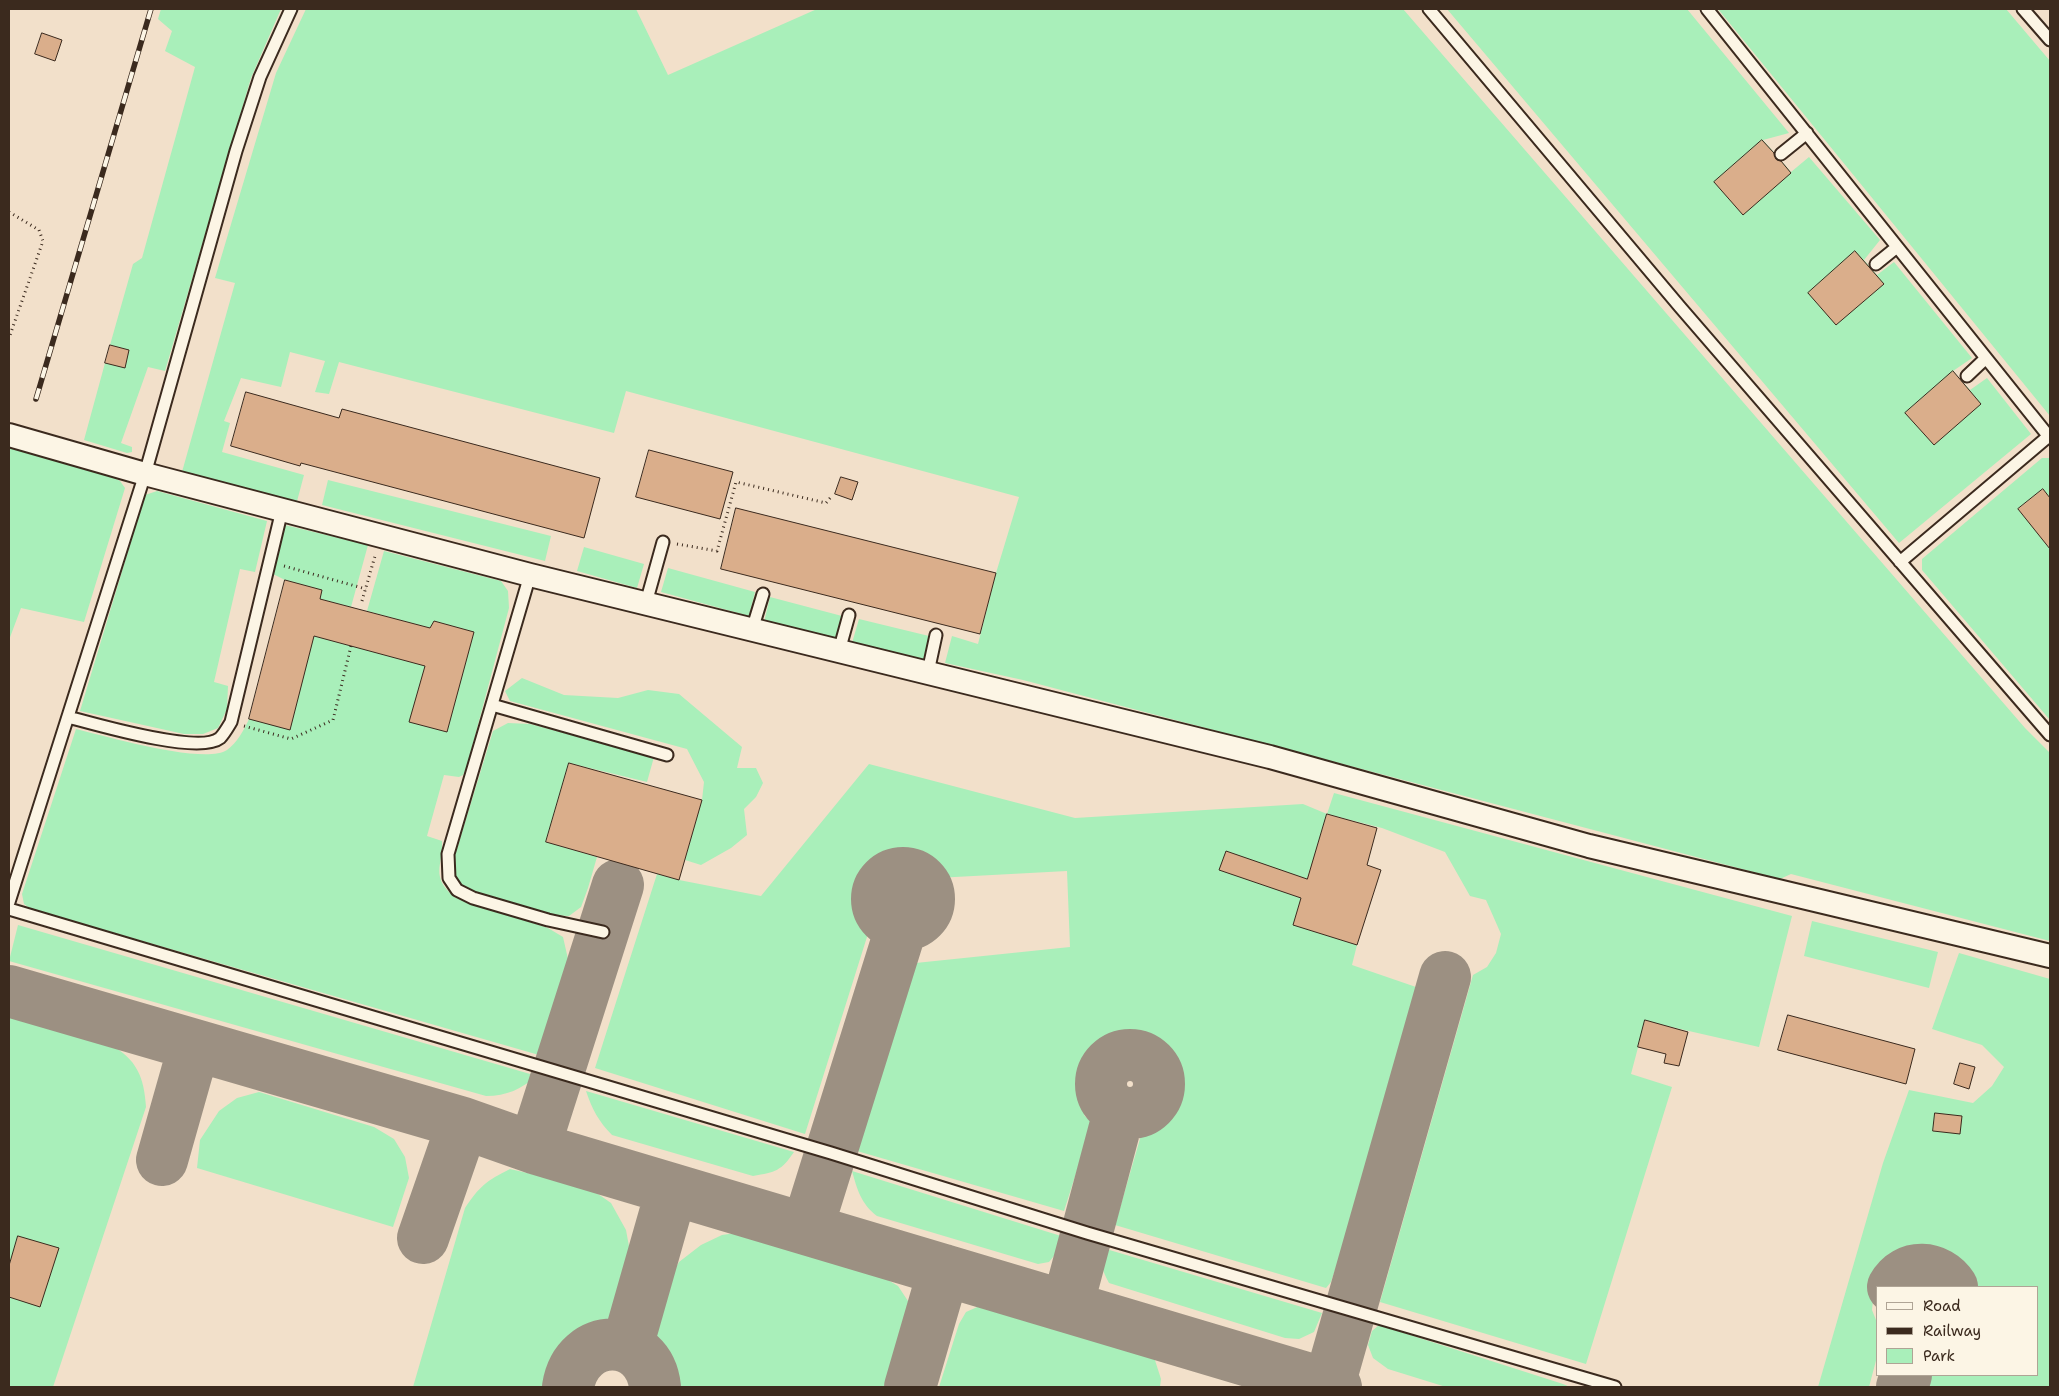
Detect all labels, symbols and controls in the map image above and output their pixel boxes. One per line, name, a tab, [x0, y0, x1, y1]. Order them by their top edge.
legend	[1876, 1286, 2039, 1376]
text: Road	[1923, 1296, 1961, 1316]
text: Railway	[1923, 1321, 1981, 1341]
text: Park	[1923, 1346, 1955, 1366]

